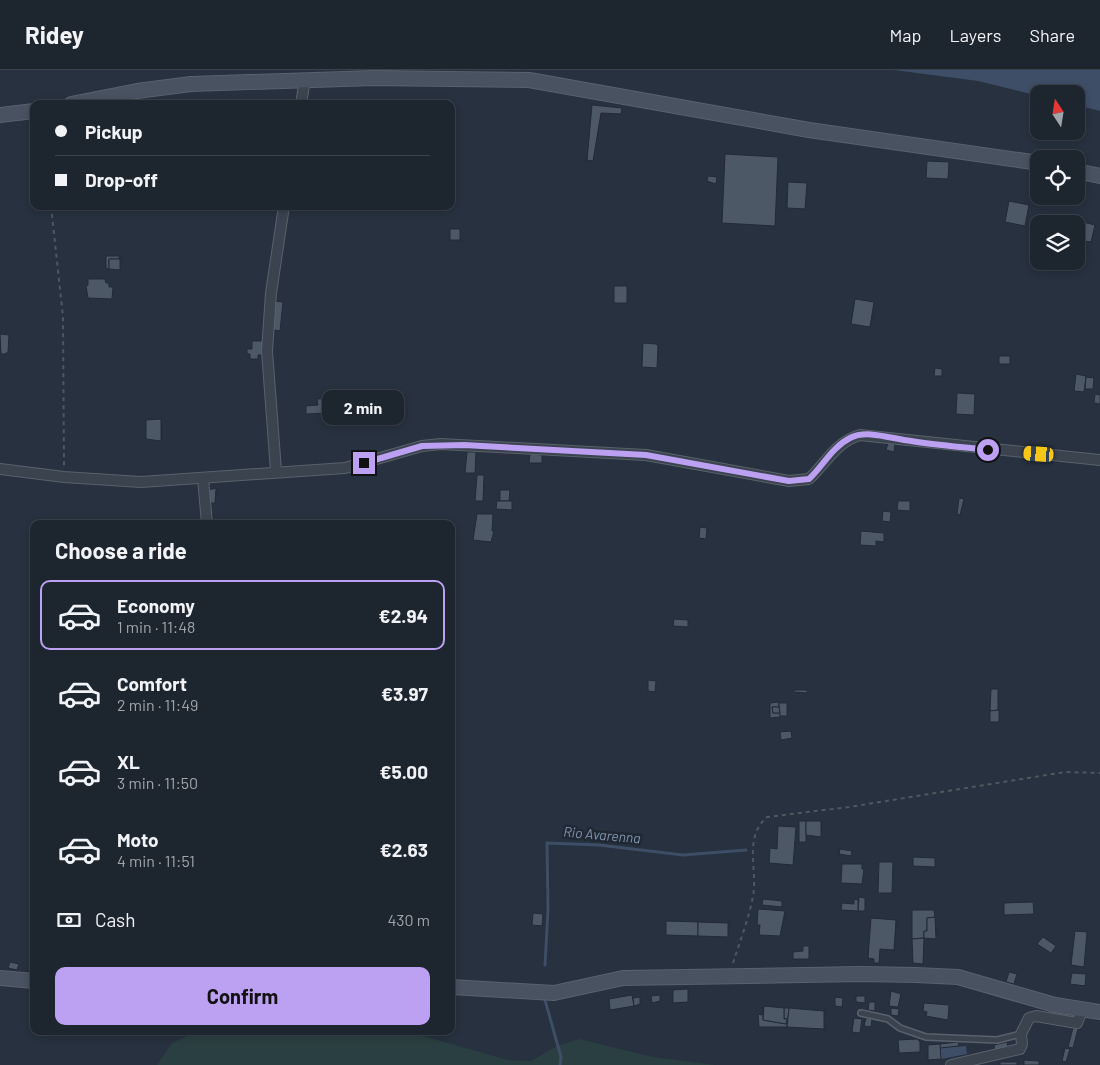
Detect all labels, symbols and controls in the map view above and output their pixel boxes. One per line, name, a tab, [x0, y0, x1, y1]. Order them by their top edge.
text: Ridey	[25, 20, 84, 49]
text: Map	[889, 24, 921, 46]
text: Layers	[949, 24, 1002, 46]
text: Share	[1030, 24, 1075, 46]
north arrow	[1030, 85, 1085, 140]
map controls	[1030, 85, 1085, 270]
text: Pickup	[85, 120, 143, 143]
button: locate	[1030, 150, 1085, 205]
text: Drop-off	[85, 168, 158, 191]
button: layers	[1030, 215, 1085, 270]
callout: 2 min	[323, 390, 405, 426]
text: 2 min	[344, 398, 382, 417]
route start	[977, 439, 999, 461]
car	[1023, 445, 1054, 463]
route end	[353, 452, 375, 474]
text: Choose a ride	[55, 537, 187, 563]
icon: car	[57, 593, 102, 638]
text: Economy	[117, 594, 195, 617]
text: €2.94	[379, 604, 428, 627]
text: 1 min · 11:48	[117, 617, 195, 636]
icon: car	[57, 671, 102, 716]
text: Comfort	[117, 672, 187, 695]
text: €3.97	[381, 682, 428, 705]
text: 2 min · 11:49	[117, 695, 198, 714]
icon: car	[57, 749, 102, 794]
text: XL	[117, 750, 140, 773]
text: €5.00	[379, 760, 428, 783]
text: 3 min · 11:50	[117, 773, 198, 792]
water label: Rio Avarenna	[563, 823, 641, 846]
icon: car	[57, 827, 102, 872]
text: Moto	[117, 828, 159, 851]
text: €2.63	[380, 838, 428, 861]
text: 4 min · 11:51	[117, 851, 195, 870]
icon: cash	[55, 906, 83, 934]
text: Cash	[95, 908, 136, 931]
text: 430 m	[387, 910, 430, 929]
button: Confirm	[55, 967, 430, 1025]

